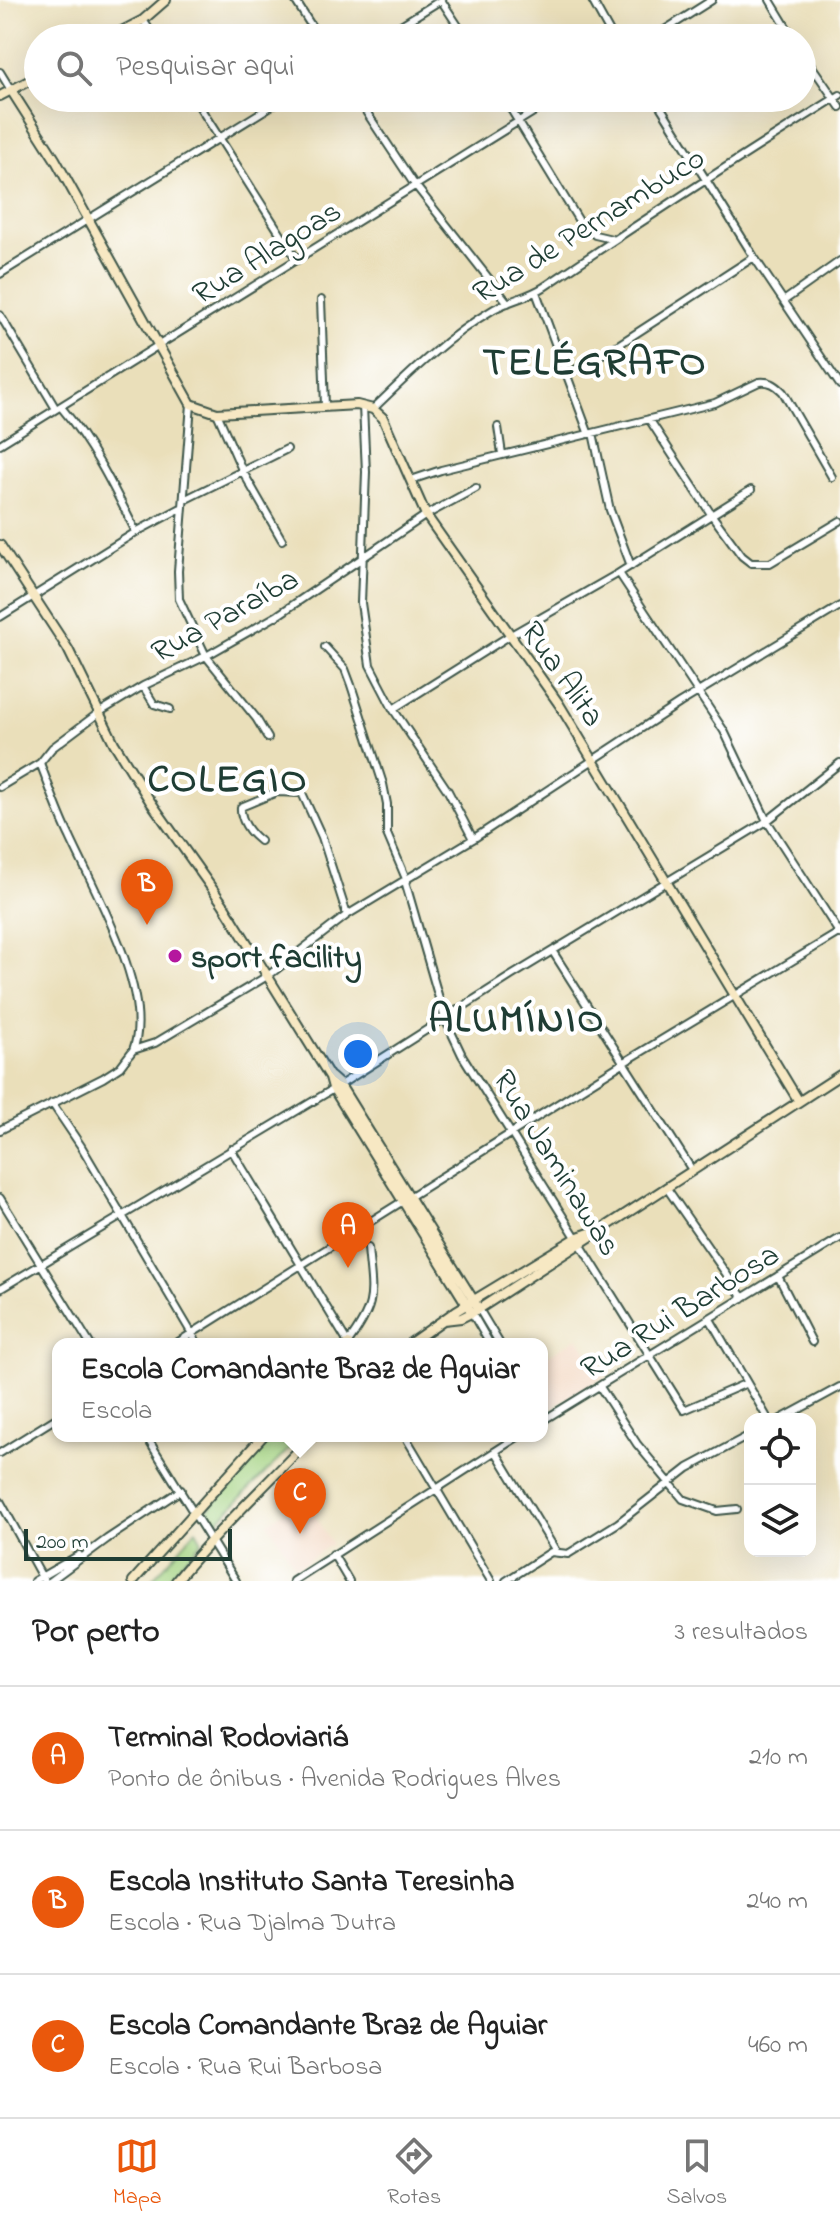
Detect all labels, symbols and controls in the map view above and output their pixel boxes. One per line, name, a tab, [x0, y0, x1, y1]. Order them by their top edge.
search box	[24, 24, 816, 112]
icon: search	[52, 46, 96, 90]
text: Pesquisar aqui	[116, 46, 295, 90]
street label: Rua de Pernambuco	[465, 137, 715, 317]
street label: Rua Alagoas	[184, 189, 352, 318]
district label: TELÉGRAFO	[482, 335, 708, 394]
street label: Rua Paraíba	[143, 557, 308, 677]
street label: Rua Alita	[507, 612, 615, 738]
district label: COLEGIO	[148, 752, 308, 811]
pin: B	[121, 859, 173, 925]
place label: sport facility	[191, 936, 362, 984]
marker: sport facility	[166, 947, 184, 965]
district label: ALUMÍNIO	[428, 992, 606, 1051]
your location	[338, 1034, 378, 1074]
street label: Rua Jaminawas	[479, 1061, 631, 1266]
pin: A	[322, 1202, 374, 1268]
street label: Rua Rui Barbosa	[572, 1233, 789, 1393]
popup	[52, 1338, 548, 1442]
text: Escola Comandante Braz de Aguiar	[81, 1349, 519, 1393]
text: Escola	[81, 1393, 152, 1431]
map controls	[744, 1413, 816, 1557]
button: locate	[744, 1413, 816, 1485]
pin: C	[274, 1468, 326, 1534]
button: layers	[744, 1485, 816, 1557]
scale bar	[24, 1525, 232, 1561]
text: 200 m	[36, 1527, 89, 1559]
text: Por perto	[32, 1608, 160, 1658]
text: 3 resultados	[675, 1614, 808, 1652]
text: Terminal Rodoviariá	[108, 1717, 348, 1761]
text: A	[50, 1739, 66, 1777]
text: 210 m	[749, 1739, 808, 1777]
text: Ponto de ônibus · Avenida Rodrigues Alves	[108, 1761, 561, 1799]
text: Escola Instituto Santa Teresinha	[108, 1861, 514, 1905]
text: B	[49, 1883, 67, 1921]
text: 240 m	[746, 1883, 808, 1921]
text: Escola · Rua Djalma Dutra	[108, 1905, 396, 1943]
text: Escola Comandante Braz de Aguiar	[108, 2005, 547, 2049]
text: C	[51, 2027, 65, 2065]
text: 460 m	[748, 2027, 808, 2065]
text: Escola · Rua Rui Barbosa	[108, 2049, 382, 2087]
tab: Mapa	[113, 2134, 162, 2214]
tab: Rotas	[387, 2134, 441, 2214]
tab: Salvos	[666, 2134, 727, 2214]

